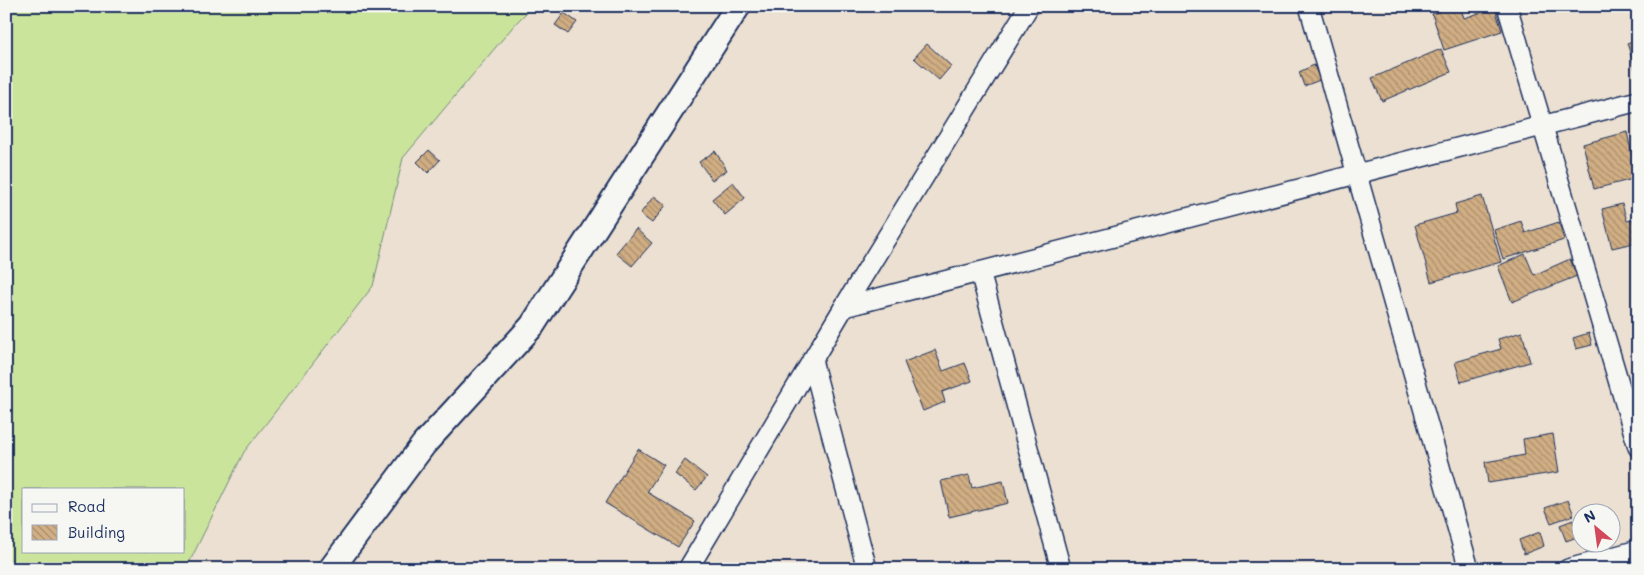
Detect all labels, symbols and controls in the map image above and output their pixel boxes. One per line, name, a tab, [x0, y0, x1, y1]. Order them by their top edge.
legend	[22, 488, 185, 552]
text: Road	[68, 496, 105, 516]
north arrow	[1572, 502, 1622, 552]
text: N	[1580, 505, 1599, 527]
text: Building	[68, 522, 125, 542]

